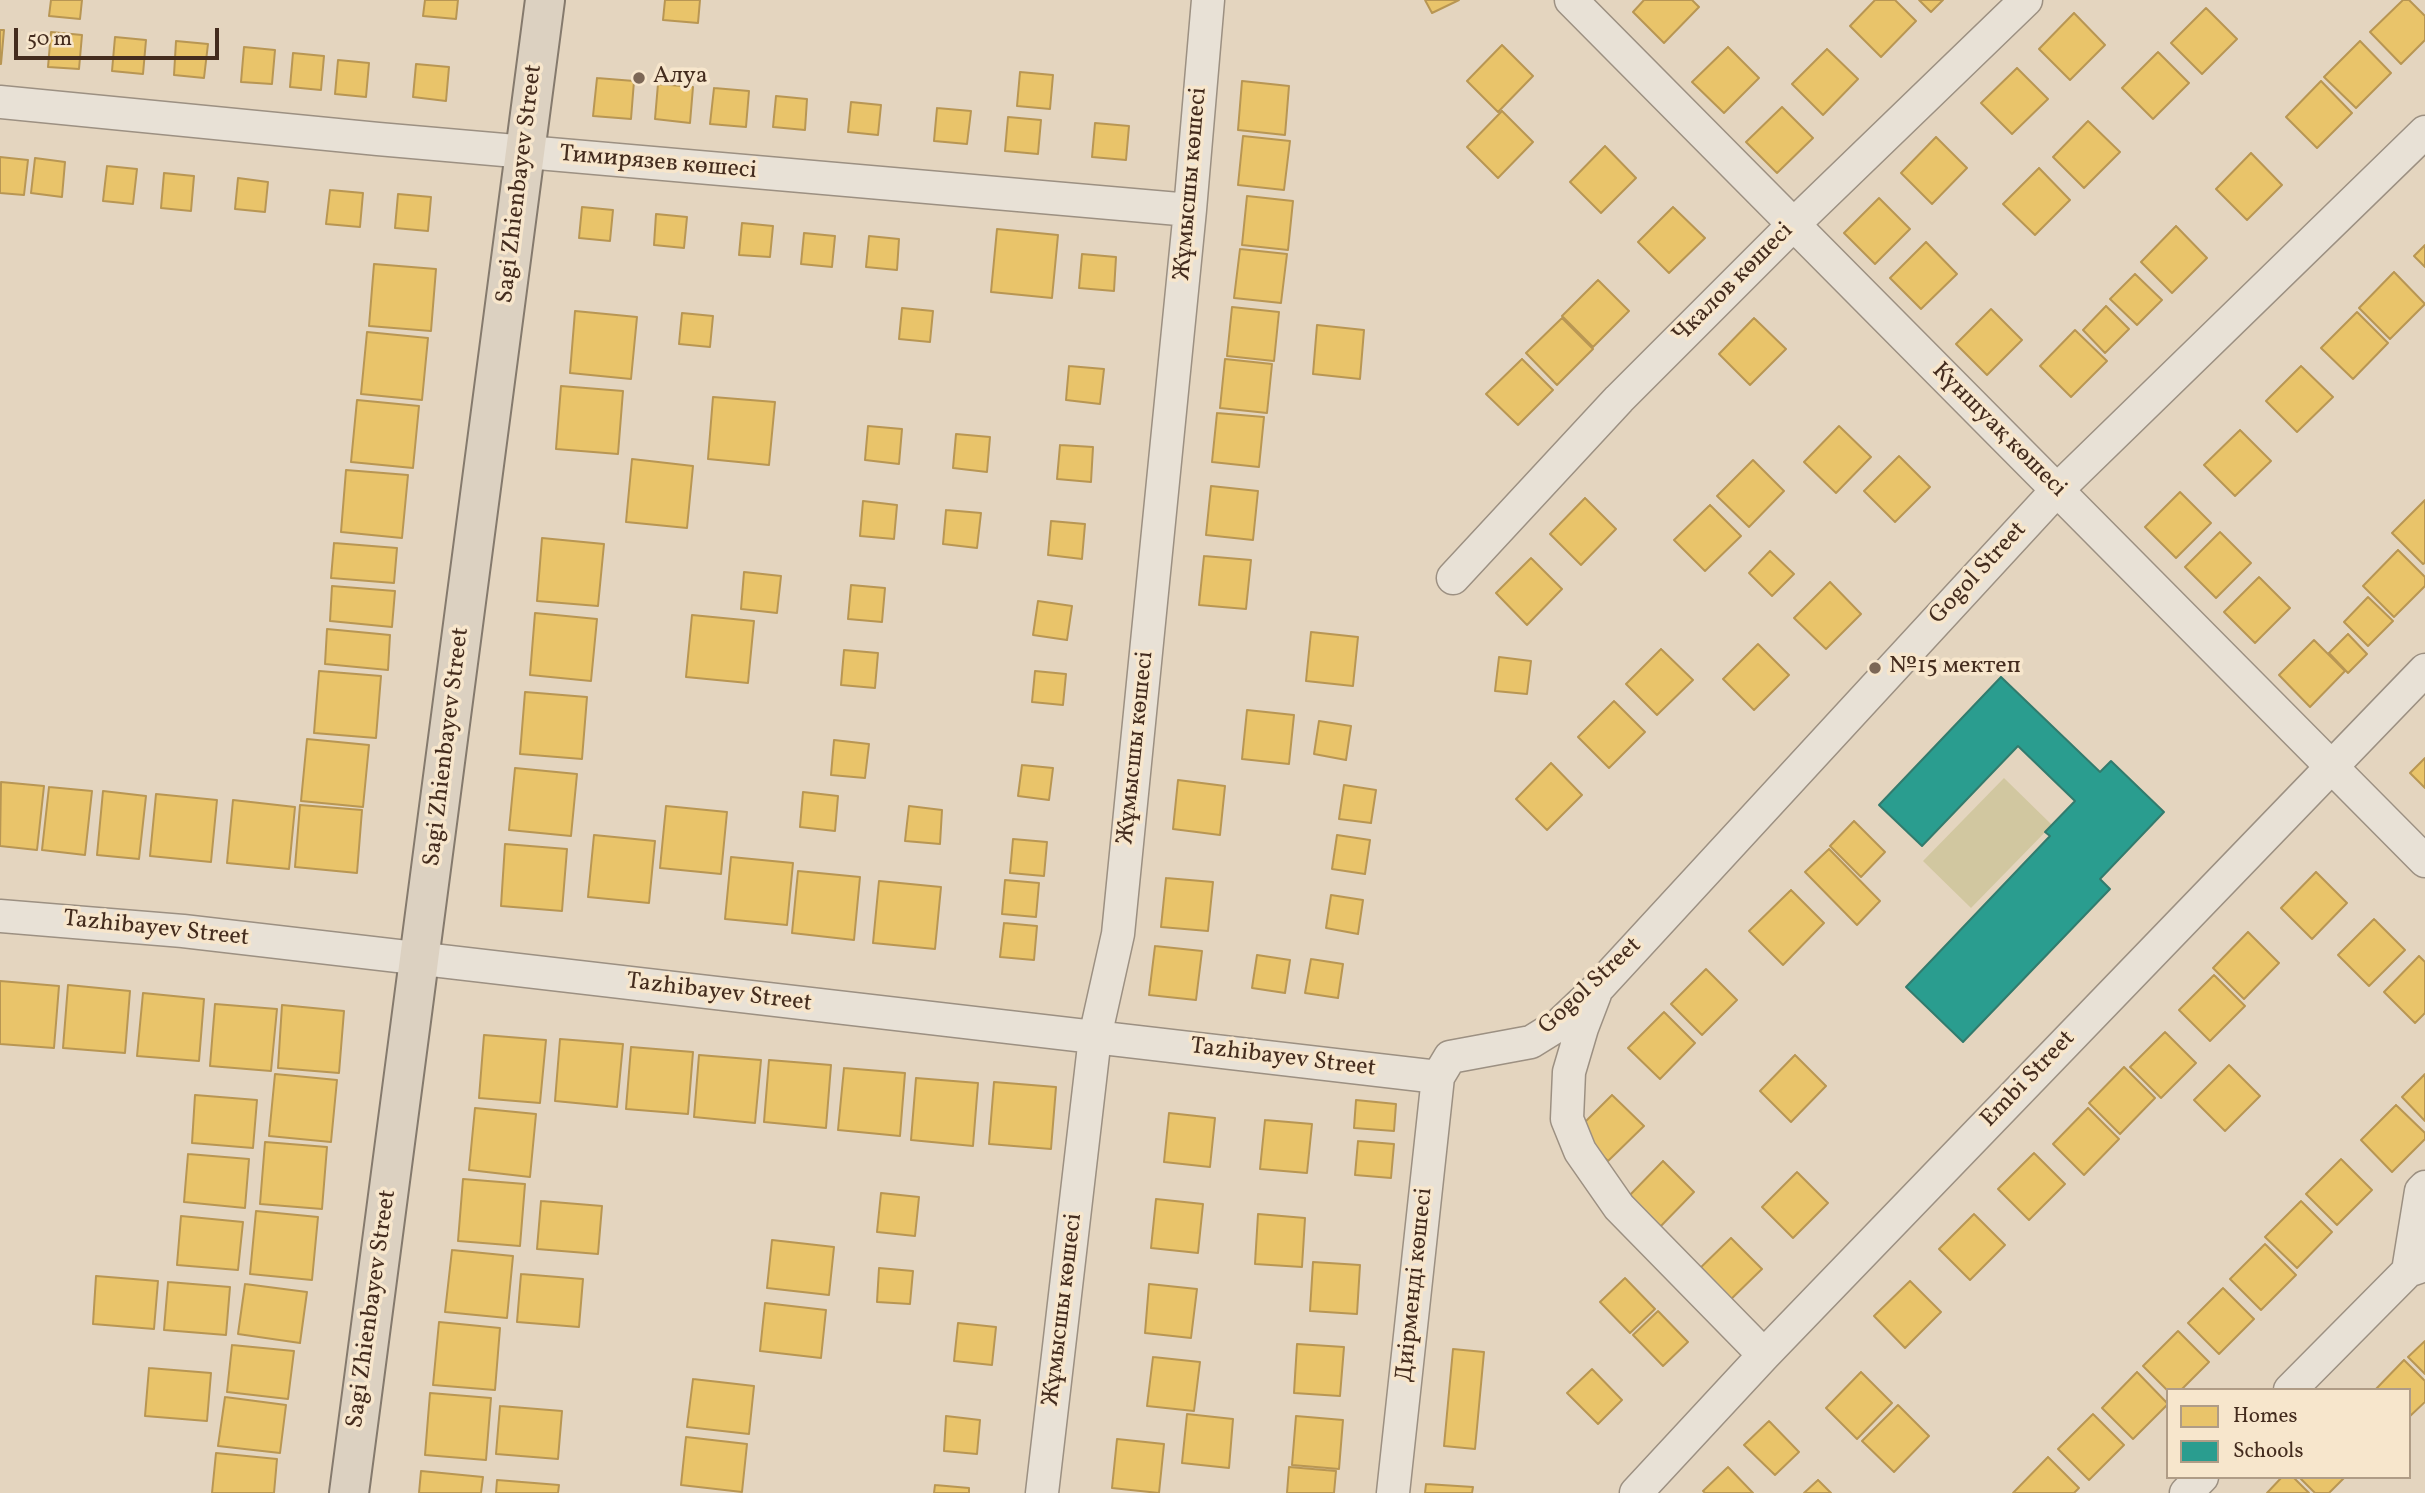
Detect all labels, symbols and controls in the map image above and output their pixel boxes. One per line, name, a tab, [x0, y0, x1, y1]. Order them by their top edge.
scale bar	[18, 14, 222, 58]
text: 50 m	[27, 25, 72, 54]
street label: Sagi Zhienbayev Street	[492, 63, 550, 305]
place label: Алуа	[653, 64, 708, 92]
marker: Алуа	[631, 70, 647, 86]
street label: Жұмысшы көшесі	[1169, 86, 1215, 282]
street label: Тимирязев көшесі	[558, 141, 758, 187]
street label: Чкалов көшесі	[1668, 218, 1800, 350]
street label: Күншуақ көшесі	[1925, 358, 2071, 504]
street label: Gogol Street	[1924, 517, 2034, 631]
street label: Sagi Zhienbayev Street	[419, 626, 477, 868]
street label: Жұмысшы көшесі	[1113, 650, 1161, 846]
place label: №15 мектеп	[1889, 654, 2021, 682]
marker: №15 мектеп	[1867, 660, 1883, 676]
street label: Tazhibayev Street	[62, 906, 250, 954]
street label: Gogol Street	[1534, 932, 1648, 1042]
street label: Tazhibayev Street	[625, 968, 813, 1020]
street label: Embi Street	[1976, 1025, 2082, 1135]
street label: Tazhibayev Street	[1189, 1033, 1377, 1085]
street label: Диірменді көшесі	[1391, 1186, 1441, 1384]
street label: Sagi Zhienbayev Street	[342, 1188, 404, 1430]
street label: Жұмысшы көшесі	[1038, 1212, 1090, 1408]
legend	[2166, 1388, 2411, 1479]
text: Homes	[2233, 1402, 2298, 1431]
text: Schools	[2233, 1437, 2303, 1466]

